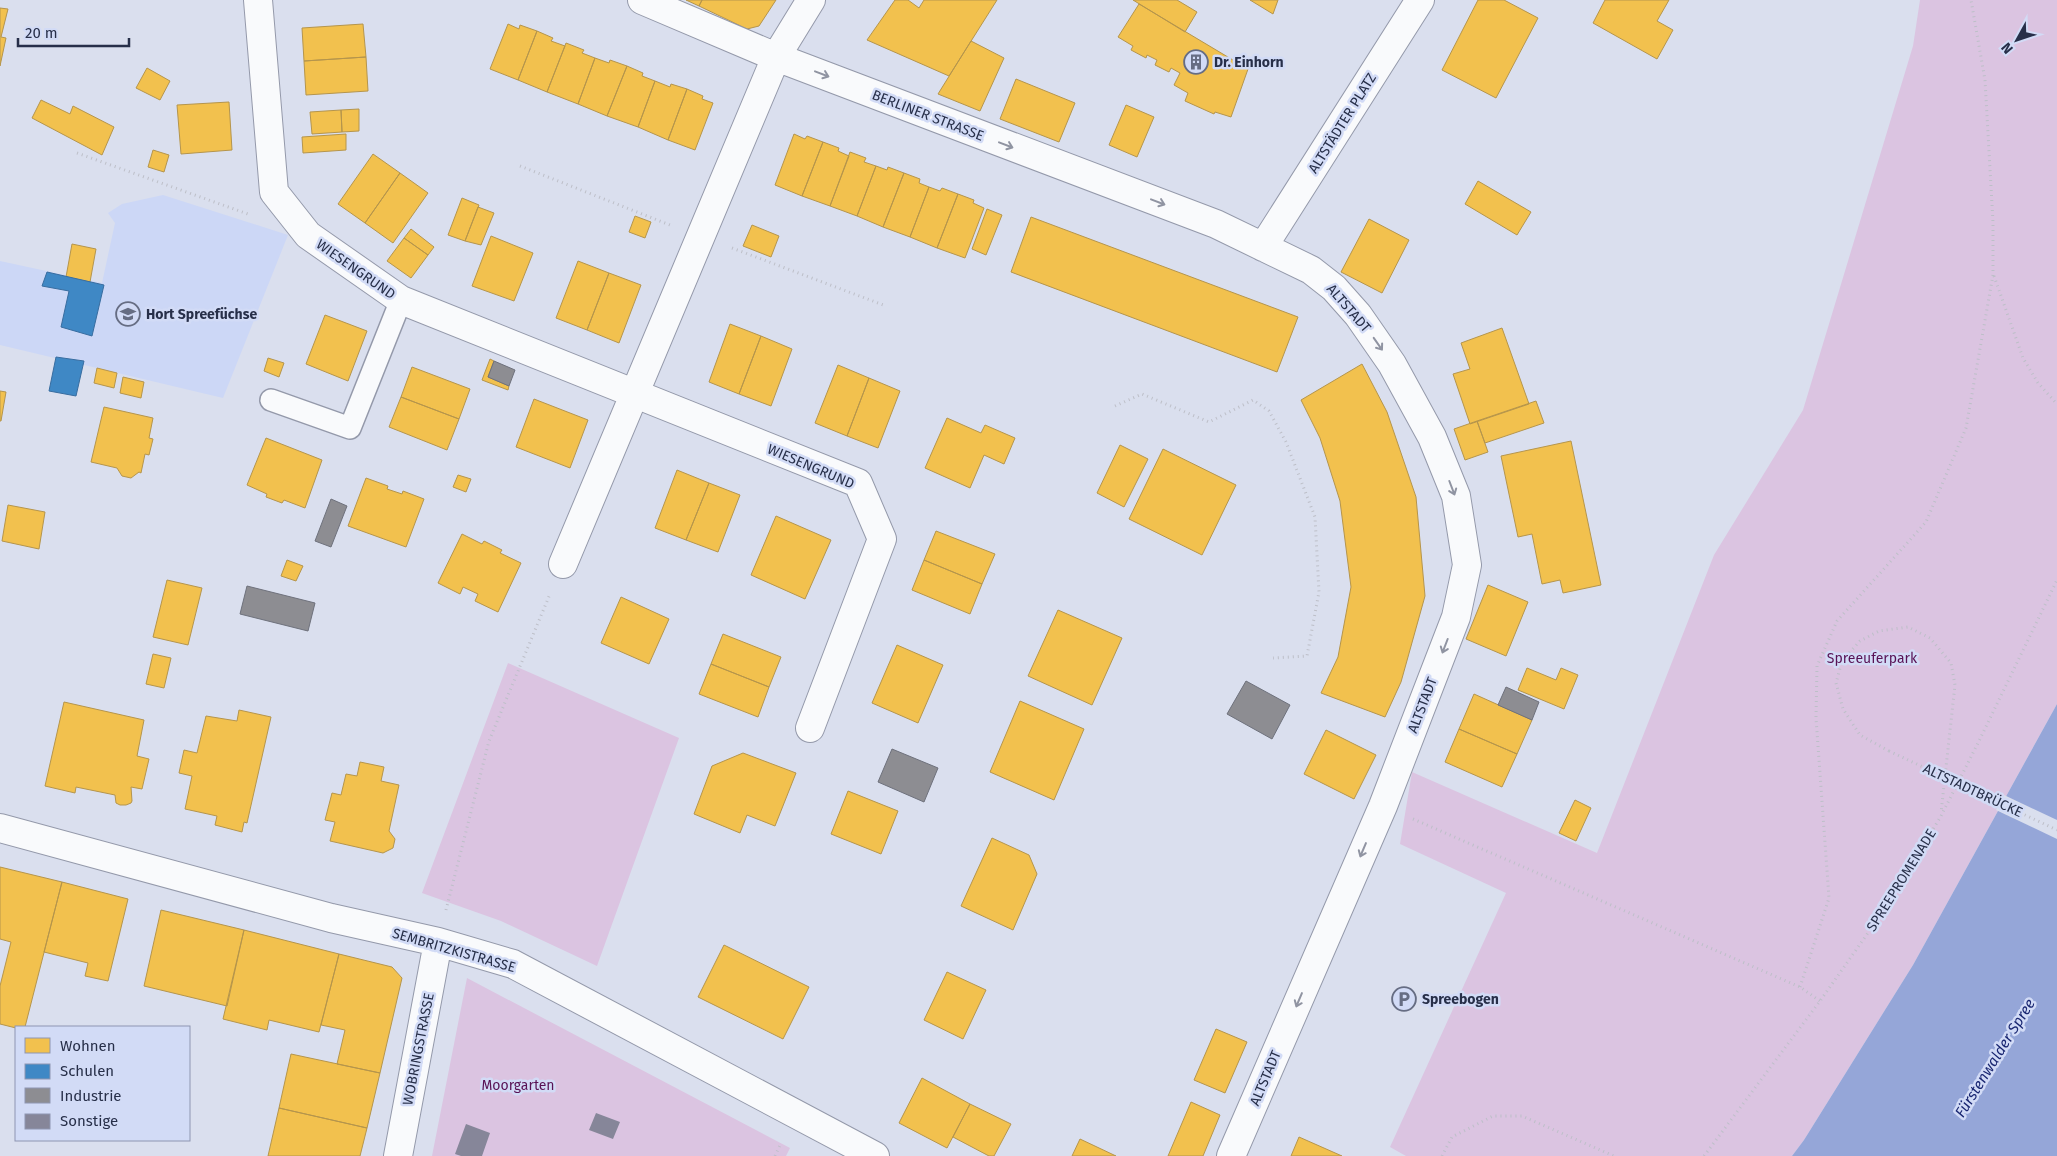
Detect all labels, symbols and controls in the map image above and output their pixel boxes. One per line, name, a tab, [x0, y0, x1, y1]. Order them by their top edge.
scale bar	[18, 15, 129, 47]
north arrow	[1992, 15, 2042, 65]
text: 20 m	[25, 24, 58, 42]
text: N	[1998, 39, 2017, 57]
building icon: Dr. Einhorn	[1183, 49, 1209, 75]
place label: Dr. Einhorn	[1214, 54, 1284, 71]
one-way arrow	[813, 70, 829, 79]
street label: ALTSTÄDTER PLATZ	[1305, 70, 1380, 176]
street label: BERLINER STRASSE	[869, 86, 986, 145]
one-way arrow	[998, 141, 1013, 150]
one-way arrow	[1150, 198, 1165, 207]
street label: WIESENGRUND	[313, 236, 399, 303]
street label: ALTSTADT	[1323, 281, 1375, 337]
school or university icon: Hort Spreefüchse	[115, 301, 141, 327]
place label: Hort Spreefüchse	[146, 306, 257, 323]
one-way arrow	[1373, 337, 1383, 351]
street label: WIESENGRUND	[765, 441, 857, 492]
one-way arrow	[1448, 480, 1458, 495]
one-way arrow	[1439, 638, 1449, 653]
park label: Spreeuferpark	[1827, 650, 1918, 667]
street label: ALTSTADT	[1404, 674, 1441, 736]
street label: ALTSTADTBRÜCKE	[1920, 759, 2026, 821]
street label: SPREEPROMENADE	[1863, 826, 1940, 935]
one-way arrow	[1358, 842, 1368, 857]
street label: SEMBRITZKISTRASSE	[390, 925, 517, 976]
parking icon: Spreebogen	[1391, 986, 1417, 1012]
street label: WOBRINGSTRASSE	[399, 991, 438, 1107]
place label: Spreebogen	[1422, 991, 1499, 1008]
one-way arrow	[1293, 992, 1302, 1007]
water label: Fürstenwalder Spree	[1951, 995, 2039, 1121]
legend	[15, 1026, 190, 1141]
text: Wohnen	[60, 1037, 116, 1055]
street label: ALTSTADT	[1246, 1047, 1285, 1108]
text: Schulen	[60, 1062, 114, 1080]
park label: Moorgarten	[481, 1077, 555, 1094]
text: Industrie	[60, 1087, 122, 1105]
text: Sonstige	[60, 1112, 118, 1130]

